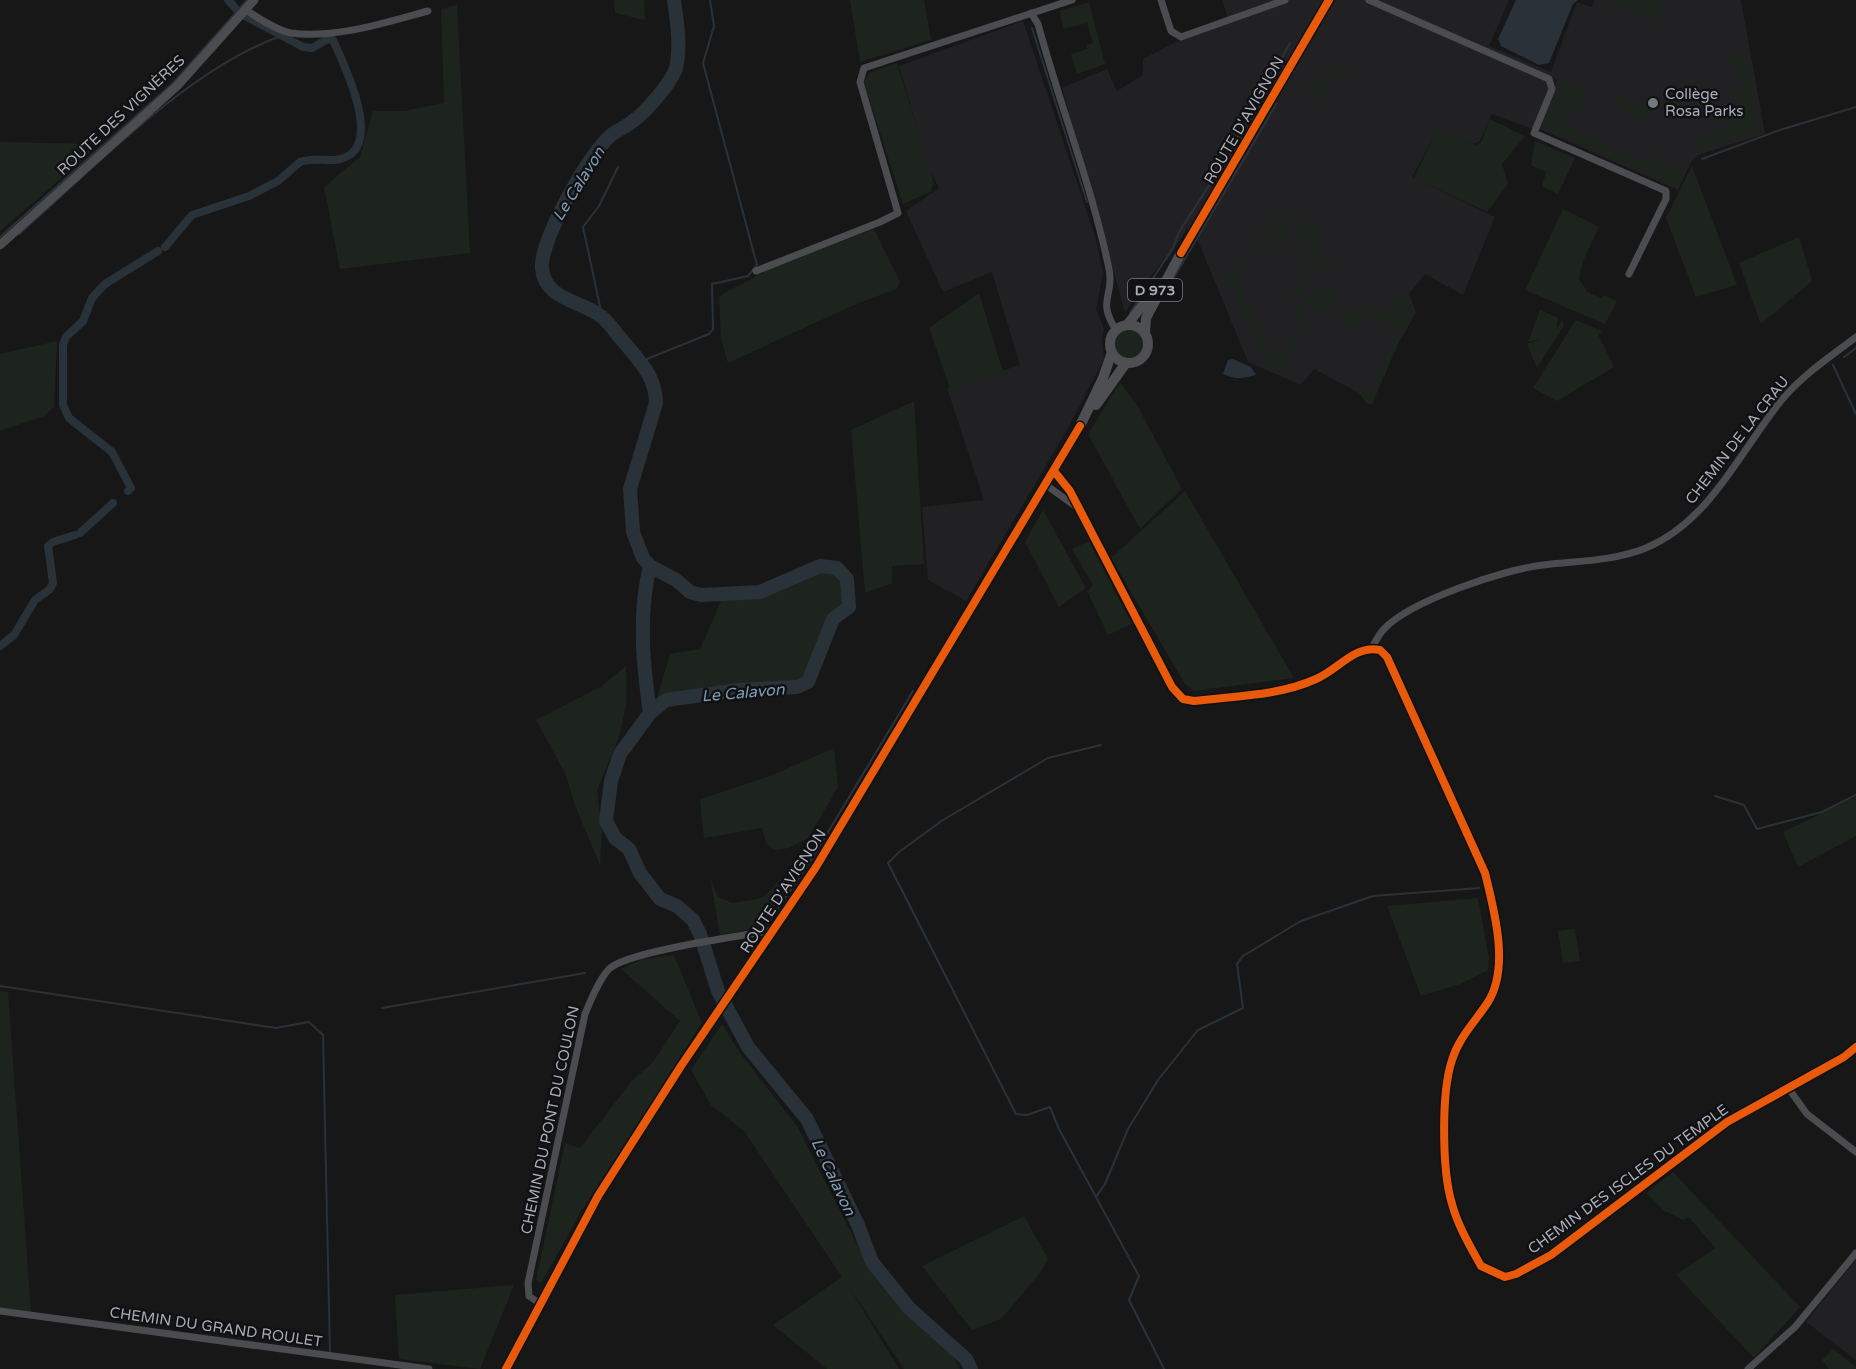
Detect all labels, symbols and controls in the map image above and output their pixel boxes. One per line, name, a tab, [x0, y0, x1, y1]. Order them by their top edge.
street label: ROUTE DES VIGNÈRES	[53, 51, 189, 179]
street label: ROUTE D'AVIGNON	[1200, 53, 1288, 187]
place label: Collège Rosa Parks	[1665, 85, 1744, 120]
marker: Collège Rosa Parks	[1646, 96, 1660, 110]
water label: Le Calavon	[548, 142, 610, 225]
road number: D 973	[1128, 279, 1182, 301]
street label: CHEMIN DE LA CRAU	[1681, 372, 1793, 508]
water label: Le Calavon	[701, 679, 787, 707]
street label: ROUTE D'AVIGNON	[736, 826, 830, 956]
street label: CHEMIN DU PONT DU COULON	[517, 1004, 583, 1236]
street label: CHEMIN DES ISCLES DU TEMPLE	[1524, 1100, 1732, 1258]
water label: Le Calavon	[806, 1135, 860, 1220]
street label: CHEMIN DU GRAND ROULET	[109, 1303, 323, 1351]

